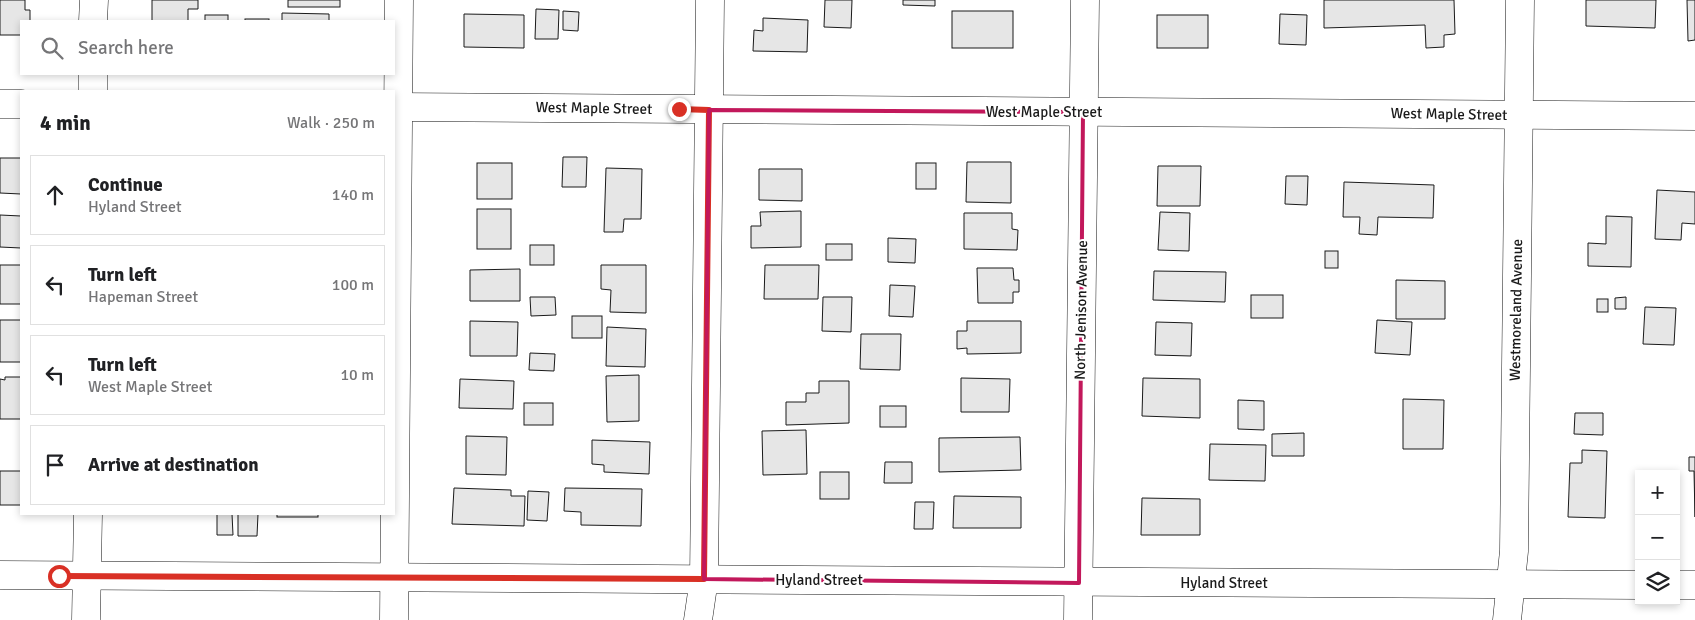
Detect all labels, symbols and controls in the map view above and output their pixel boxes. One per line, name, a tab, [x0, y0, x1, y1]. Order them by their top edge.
search box	[20, 20, 395, 75]
icon: search	[38, 34, 66, 62]
text: Search here	[78, 36, 174, 60]
street label: West Maple Street	[536, 98, 652, 118]
route end	[668, 98, 691, 121]
street label: West Maple Street	[986, 103, 1102, 121]
street label: West Maple Street	[1391, 104, 1507, 124]
text: 4 min	[40, 110, 91, 136]
text: Walk · 250 m	[287, 113, 375, 133]
text: Continue	[88, 173, 163, 197]
icon: ahead	[41, 181, 69, 209]
text: 140 m	[332, 185, 374, 205]
text: Hyland Street	[88, 197, 182, 217]
street label: Westmoreland Avenue	[1506, 239, 1526, 381]
street label: North Jenison Avenue	[1071, 240, 1091, 380]
text: Turn left	[88, 263, 157, 287]
icon: left	[41, 271, 69, 299]
text: 100 m	[332, 275, 374, 295]
text: Hapeman Street	[88, 287, 198, 307]
text: Turn left	[88, 353, 157, 377]
icon: left	[41, 361, 69, 389]
text: 10 m	[340, 365, 374, 385]
text: West Maple Street	[88, 377, 212, 397]
icon: arrive	[41, 451, 69, 479]
text: Arrive at destination	[88, 453, 259, 477]
map controls	[1635, 470, 1680, 605]
button: +	[1635, 470, 1680, 515]
button: −	[1635, 515, 1680, 560]
button: layers	[1635, 560, 1680, 605]
route start	[48, 565, 71, 588]
street label: Hyland Street	[775, 571, 863, 589]
street label: Hyland Street	[1180, 574, 1268, 592]

